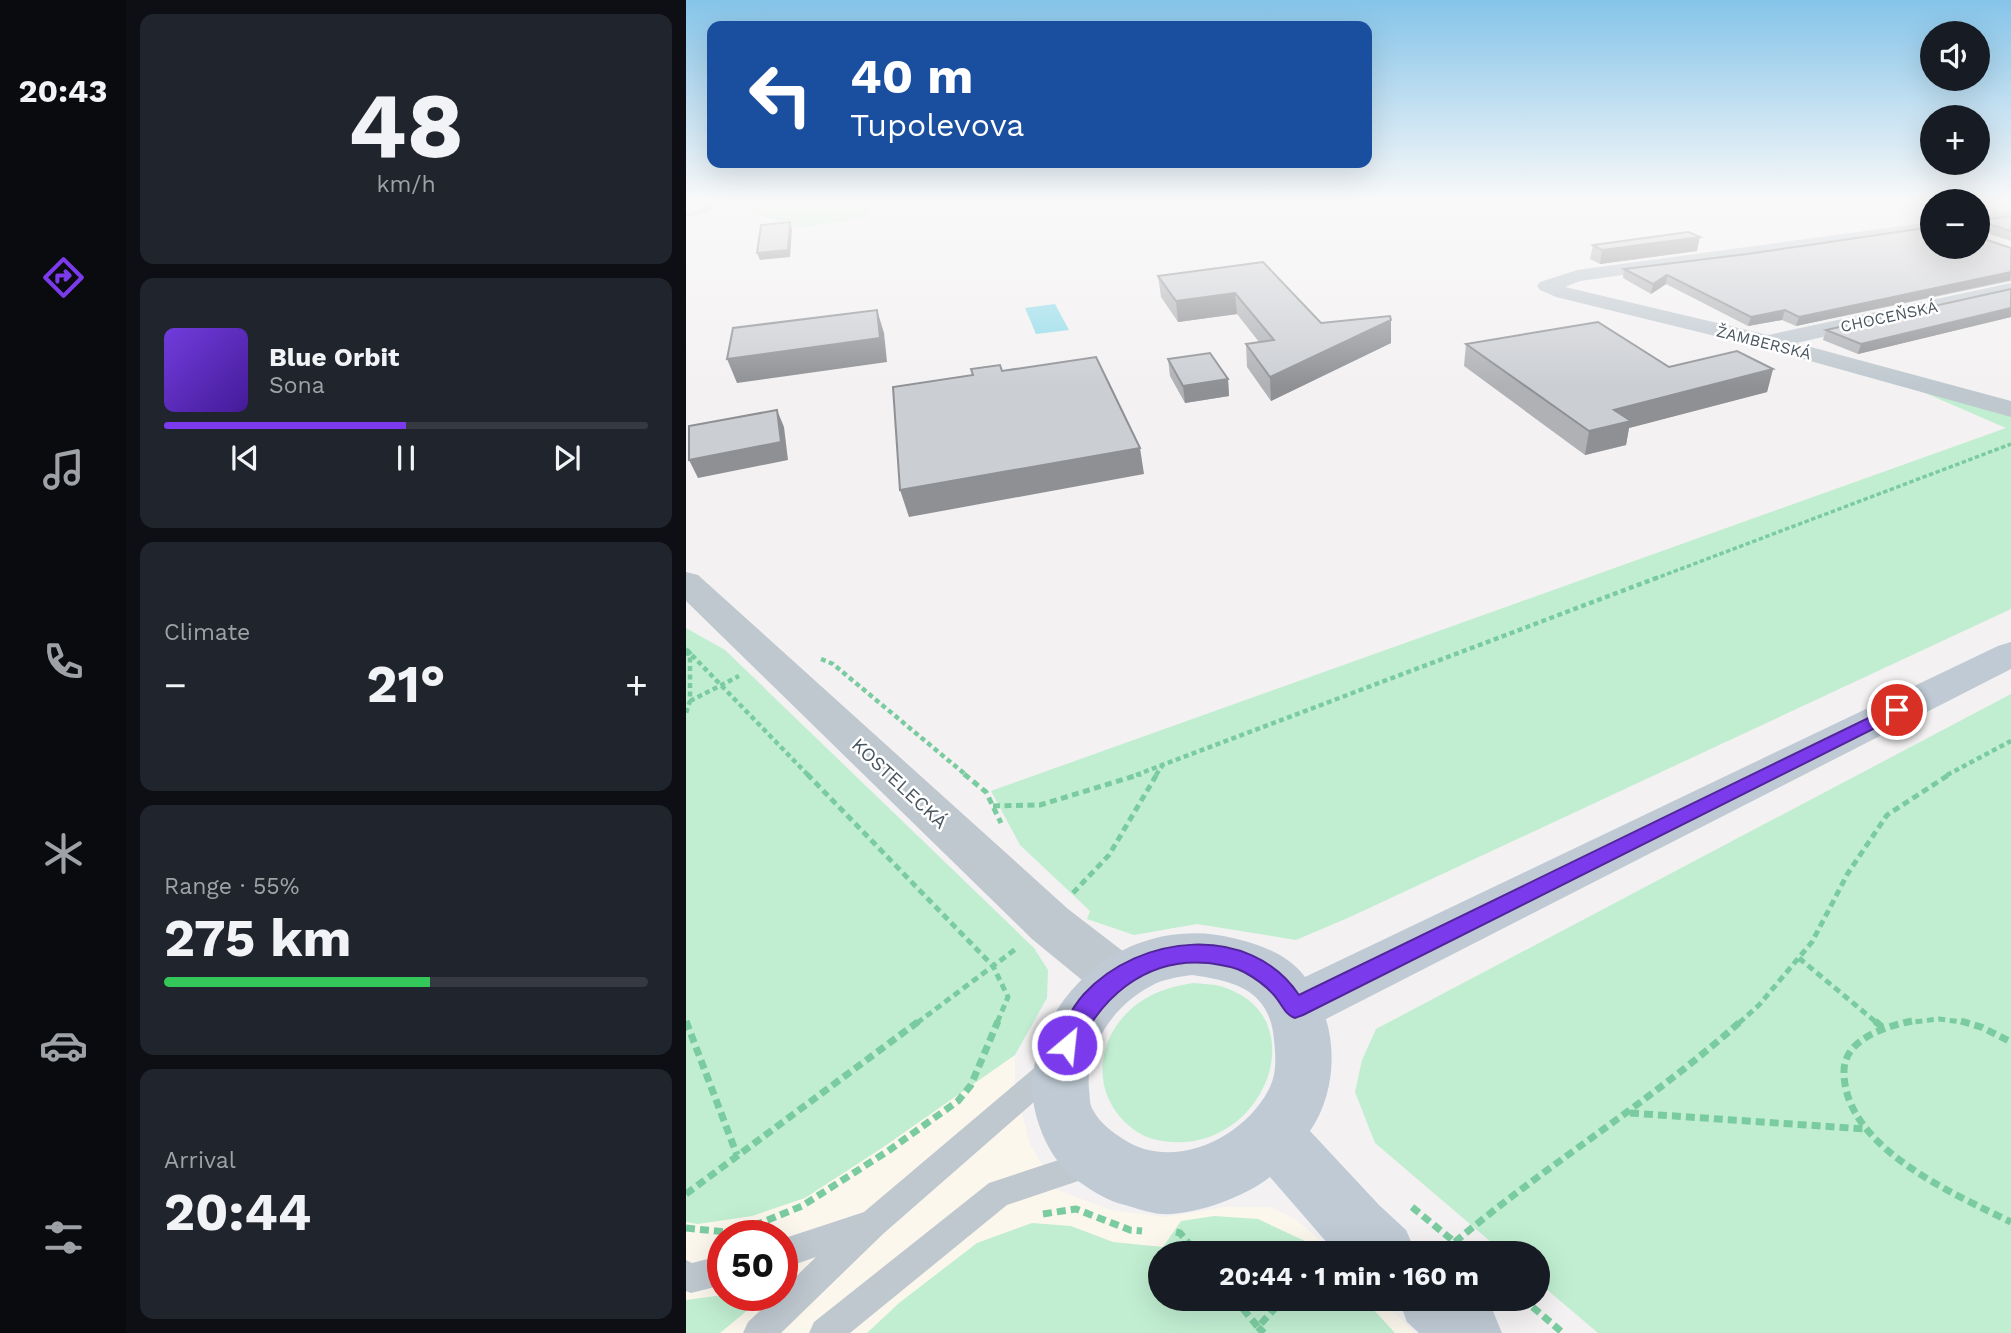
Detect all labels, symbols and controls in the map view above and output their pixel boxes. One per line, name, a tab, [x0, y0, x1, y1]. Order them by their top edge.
map controls	[1920, 21, 1990, 259]
button: sound	[1920, 21, 1990, 91]
text: 40 m	[850, 47, 973, 105]
icon: left	[735, 49, 826, 140]
text: 20:43	[19, 72, 108, 110]
text: 48	[348, 72, 464, 179]
button: +	[1920, 105, 1990, 175]
text: Tupolevova	[850, 106, 1024, 144]
text: km/h	[376, 171, 436, 198]
button: −	[1920, 189, 1990, 259]
icon: directions	[39, 253, 88, 302]
street label: CHOCEŇSKÁ	[1839, 297, 1940, 336]
street label: ŽAMBERSKÁ	[1715, 322, 1814, 364]
text: Blue Orbit	[269, 342, 399, 372]
text: Sona	[269, 372, 325, 399]
icon: previous	[226, 439, 264, 477]
icon: pause	[387, 439, 425, 477]
icon: next	[548, 439, 586, 477]
icon: music	[39, 445, 88, 494]
text: Climate	[164, 619, 250, 646]
icon: phone	[39, 637, 88, 686]
text: 21°	[366, 654, 446, 715]
text: −	[164, 663, 187, 707]
text: +	[625, 663, 648, 707]
pin	[1867, 680, 1927, 740]
icon: arrive	[1878, 691, 1916, 729]
street label: KOSTELECKÁ	[847, 733, 953, 834]
icon: climate	[39, 829, 88, 878]
text: Range · 55%	[164, 873, 299, 900]
text: 275 km	[164, 908, 352, 969]
position arrow	[1030, 1008, 1104, 1082]
icon: car	[39, 1021, 88, 1070]
text: Arrival	[164, 1147, 236, 1174]
text: 20:44	[164, 1182, 311, 1243]
icon: filters	[39, 1213, 88, 1262]
speed limit sign: 50	[707, 1220, 798, 1311]
text: 20:44 · 1 min · 160 m	[1219, 1261, 1479, 1291]

